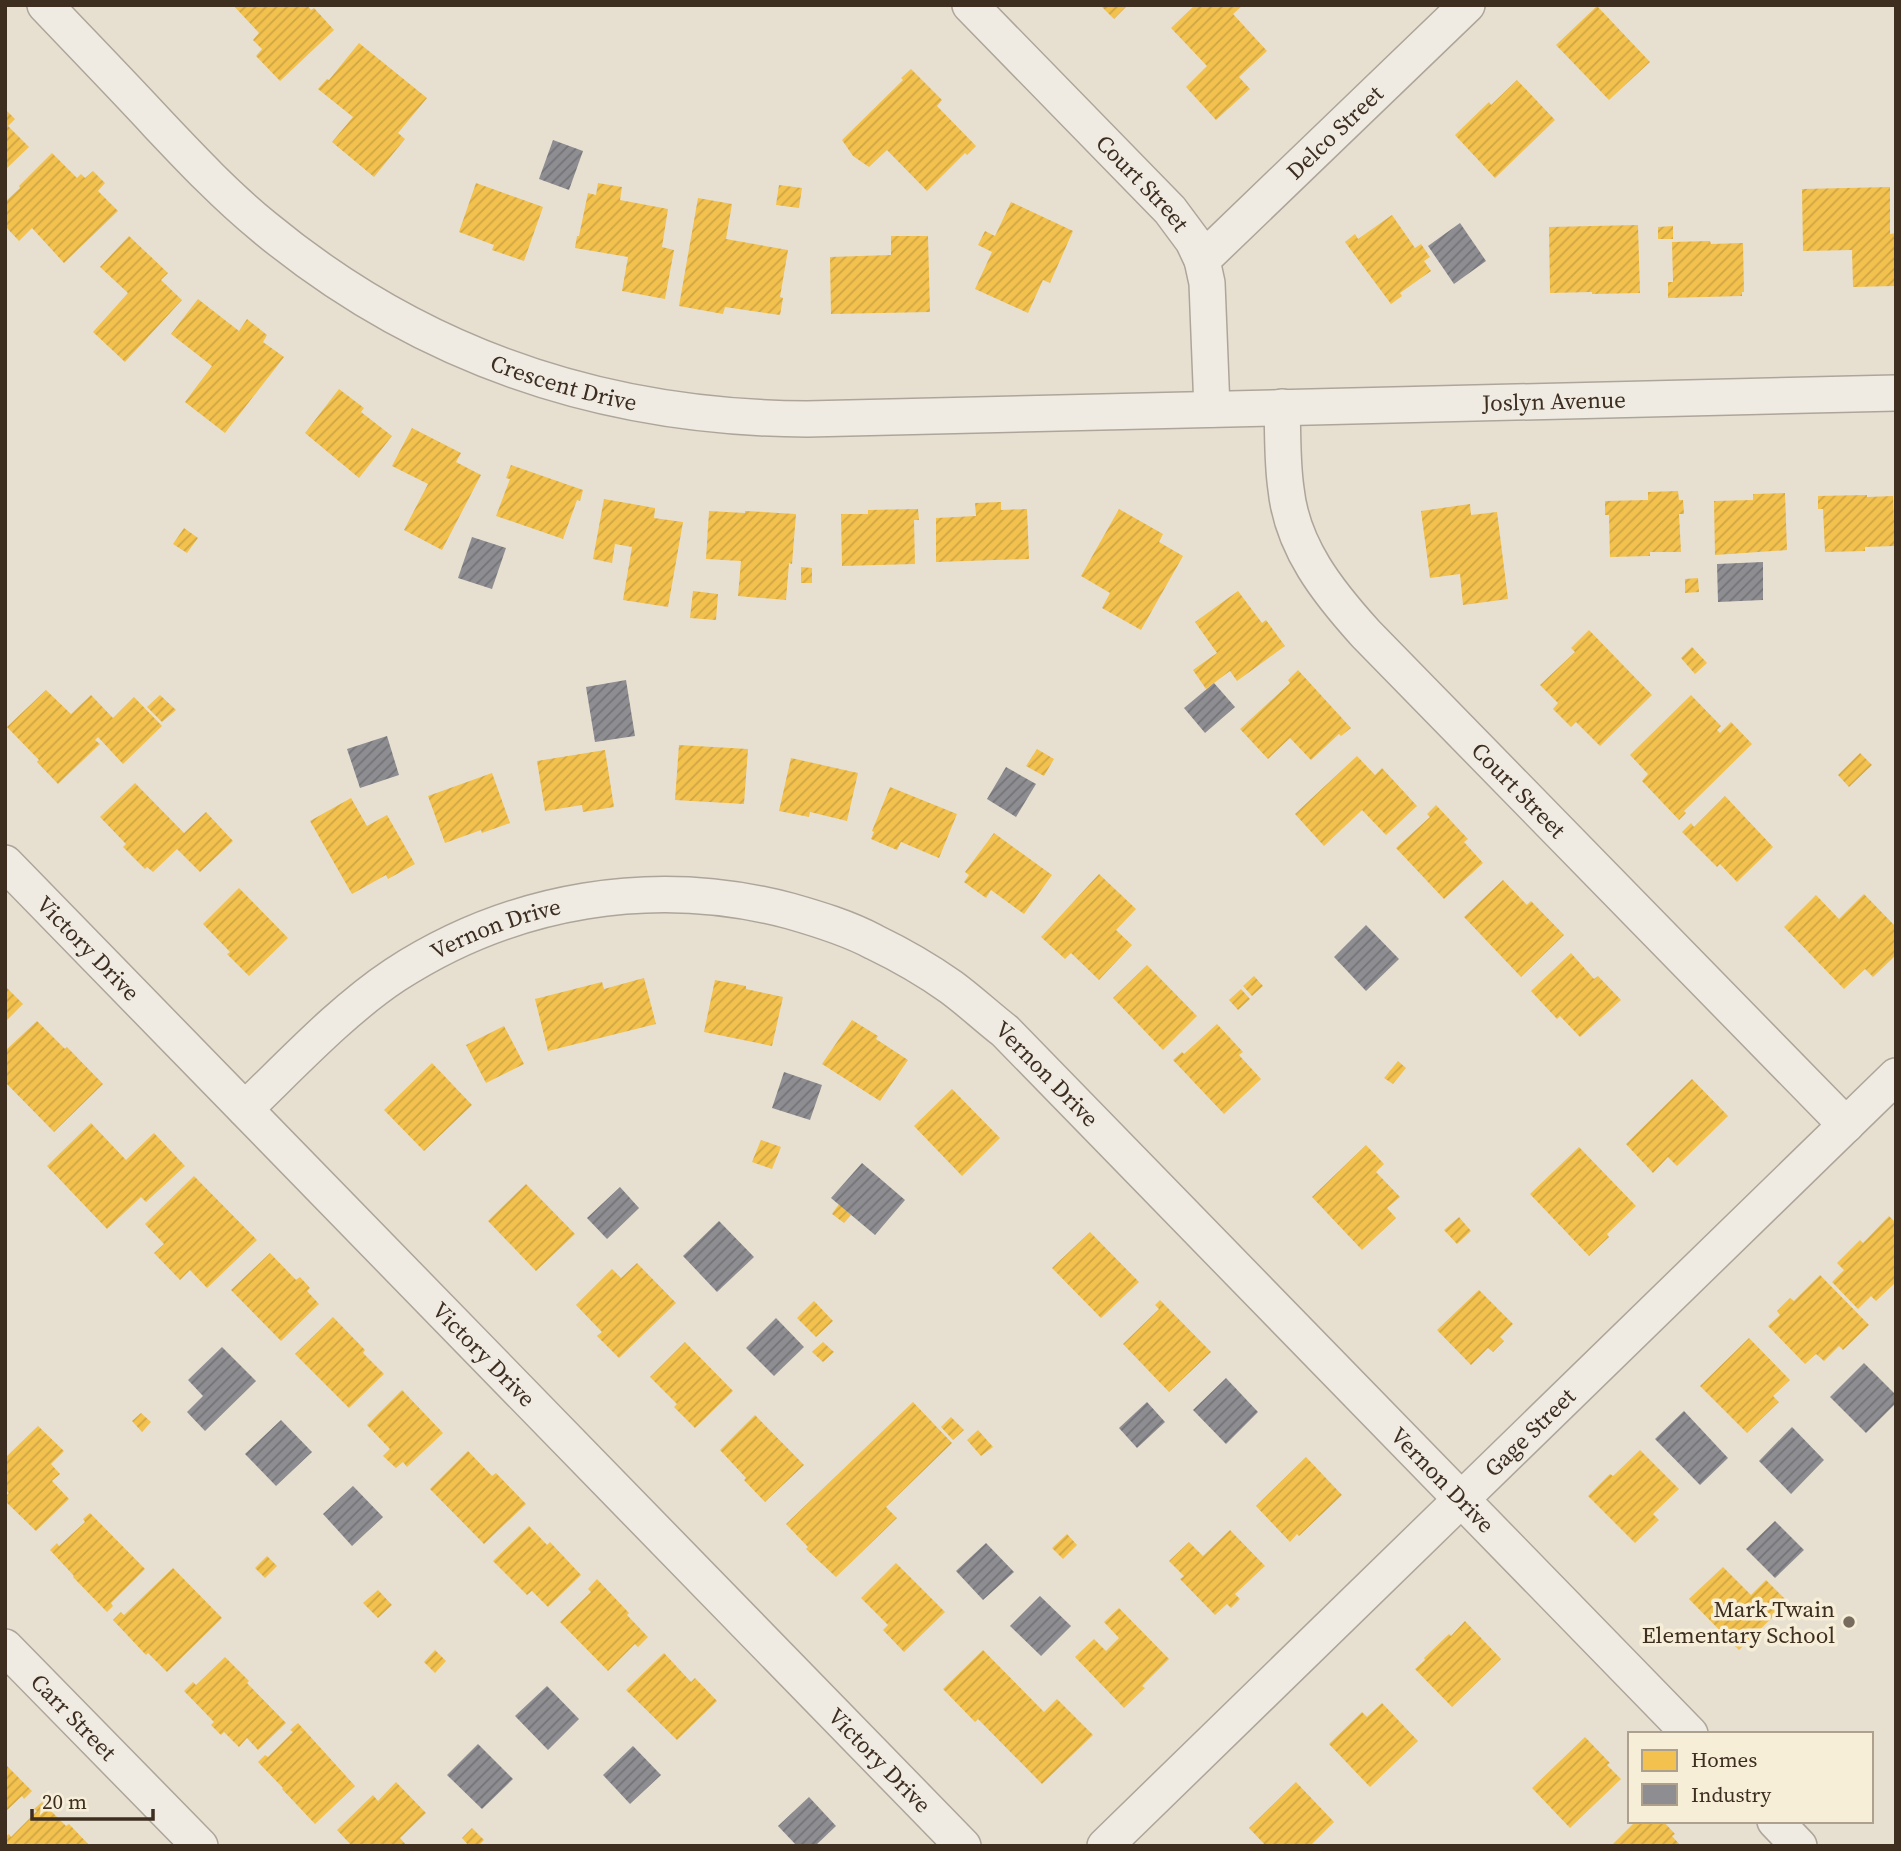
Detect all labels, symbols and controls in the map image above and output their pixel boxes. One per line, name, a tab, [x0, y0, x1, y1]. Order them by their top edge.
street label: Delco Street	[1279, 78, 1391, 187]
street label: Court Street	[1089, 127, 1197, 238]
street label: Crescent Drive	[486, 347, 640, 419]
street label: Joslyn Avenue	[1481, 383, 1626, 419]
street label: Court Street	[1464, 735, 1573, 846]
street label: Victory Drive	[29, 888, 147, 1008]
street label: Vernon Drive	[425, 890, 564, 967]
street label: Vernon Drive	[988, 1013, 1106, 1134]
street label: Victory Drive	[425, 1295, 543, 1414]
street label: Gage Street	[1477, 1380, 1583, 1484]
street label: Vernon Drive	[1383, 1420, 1502, 1540]
place label: Mark Twain Elementary School	[1642, 1593, 1835, 1651]
marker: Mark Twain Elementary School	[1841, 1614, 1857, 1630]
street label: Carr Street	[24, 1666, 124, 1768]
street label: Victory Drive	[821, 1701, 938, 1820]
legend	[1628, 1732, 1873, 1823]
text: Homes	[1691, 1745, 1757, 1774]
scale bar	[32, 1778, 152, 1822]
text: Industry	[1691, 1780, 1771, 1809]
text: 20 m	[42, 1787, 87, 1816]

